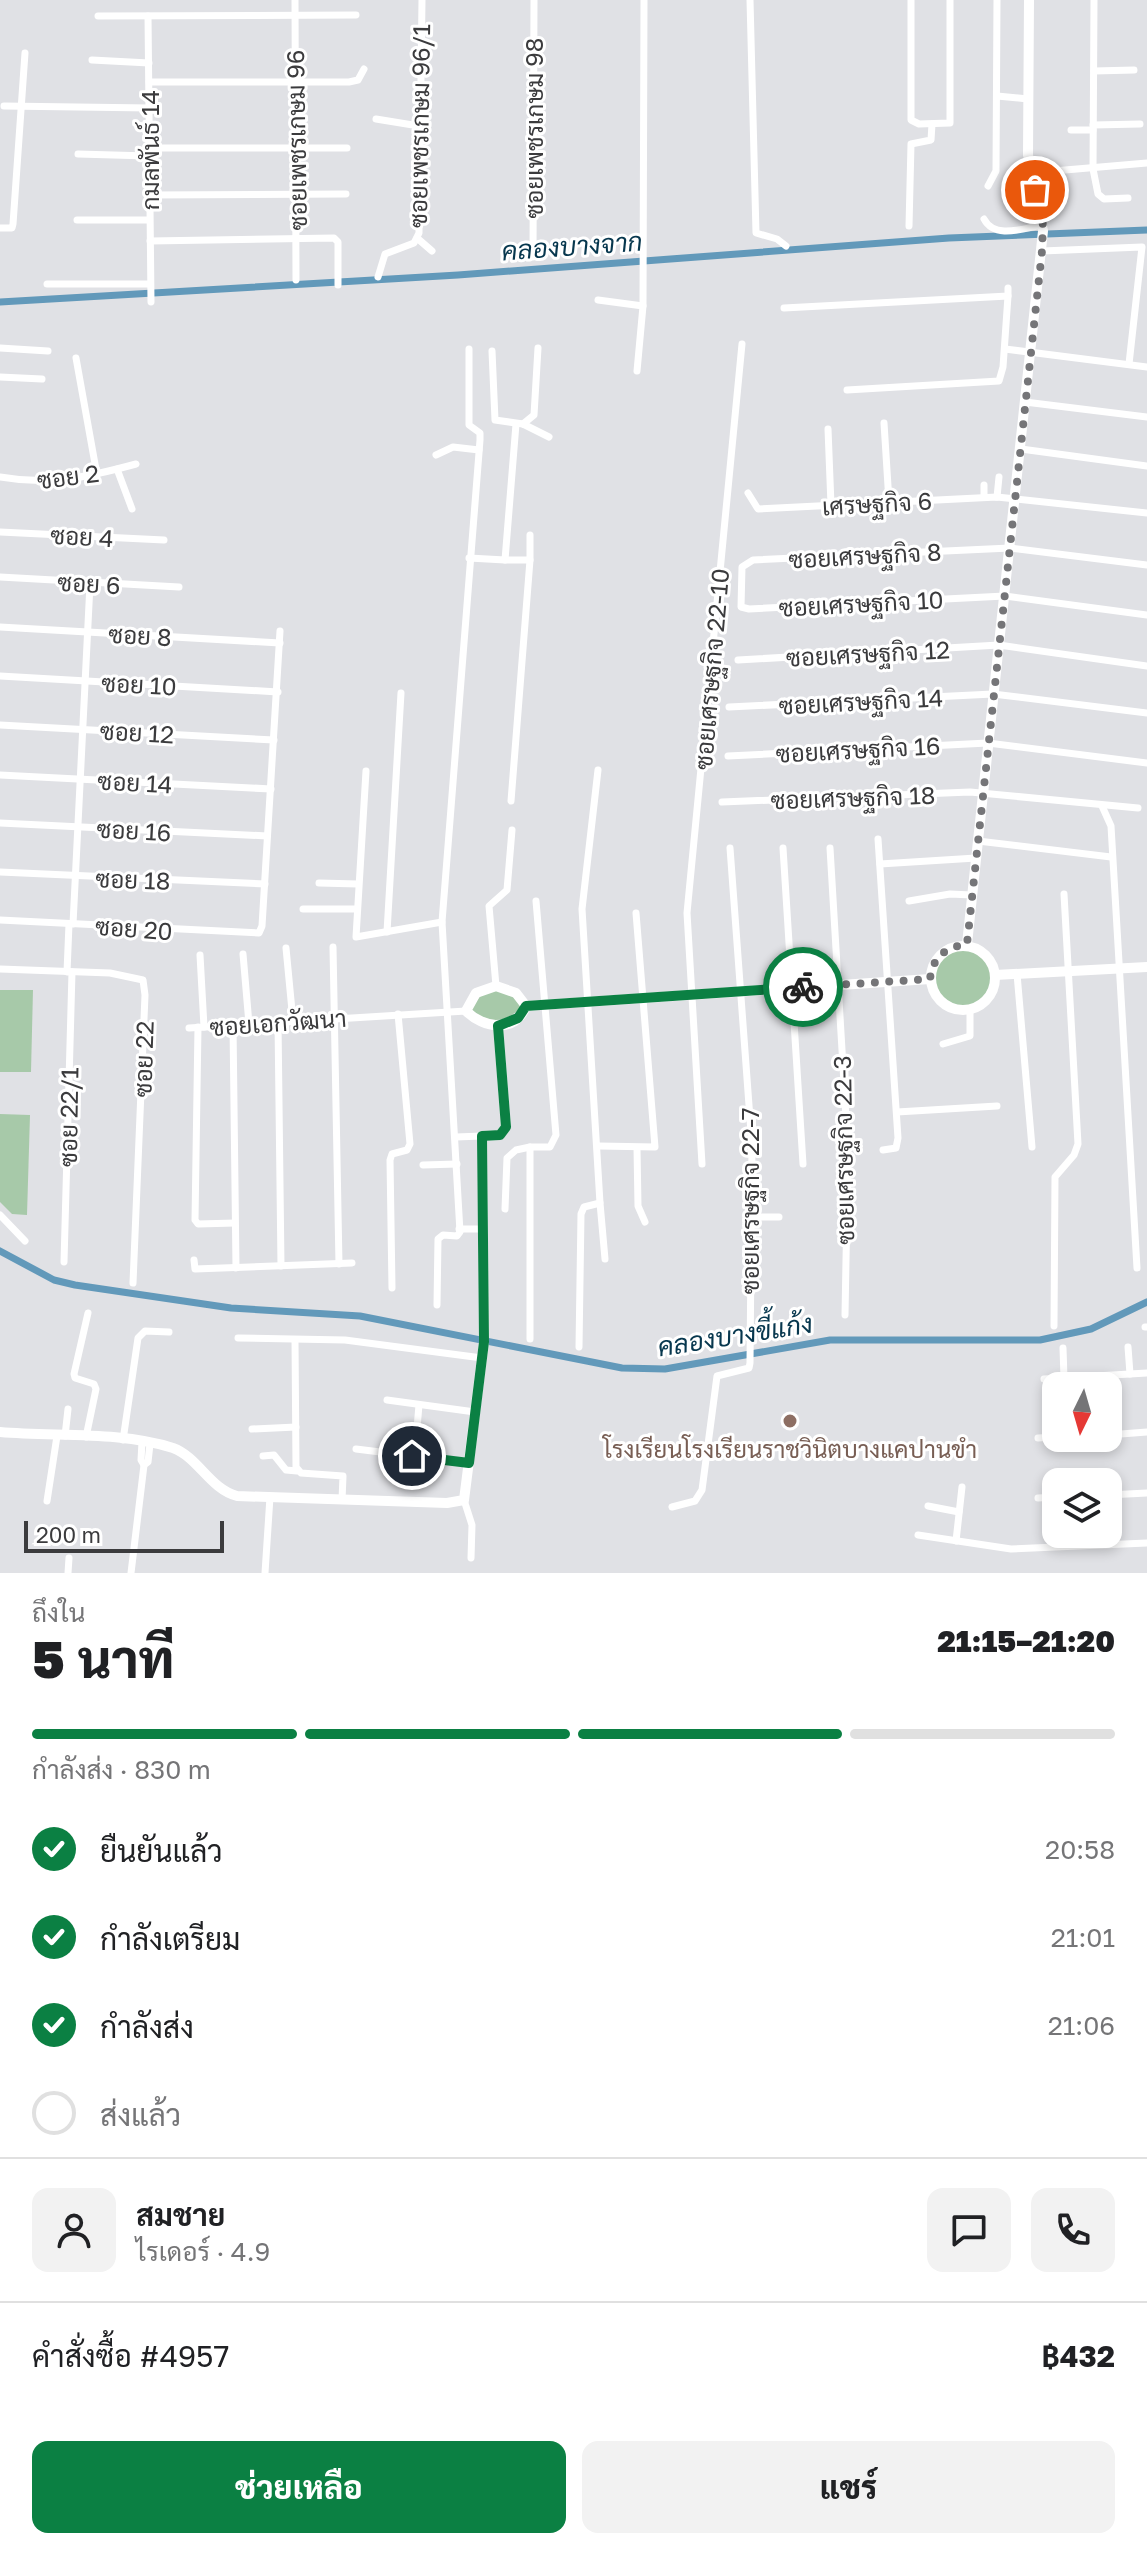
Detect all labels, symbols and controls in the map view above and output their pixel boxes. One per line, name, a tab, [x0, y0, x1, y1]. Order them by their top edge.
street label: ซอยเพชรเกษม 96/1	[403, 24, 435, 228]
street label: ซอยเพชรเกษม 98	[519, 38, 548, 218]
street label: ซอยเพชรเกษม 96	[280, 49, 312, 231]
street label: กมลพันธ์ 14	[135, 90, 164, 210]
pin	[1001, 156, 1069, 224]
icon: bag	[1013, 168, 1057, 212]
water label: คลองบางจาก	[501, 226, 643, 266]
street label: ซอย 2	[35, 458, 101, 494]
street label: เศรษฐกิจ 6	[821, 486, 933, 523]
street label: ซอย 4	[50, 520, 114, 552]
street label: ซอยเศรษฐกิจ 8	[788, 537, 942, 576]
street label: ซอย 6	[57, 567, 121, 599]
street label: ซอยเศรษฐกิจ 22-10	[688, 567, 737, 771]
street label: ซอยเศรษฐกิจ 10	[778, 584, 944, 625]
street label: ซอย 8	[108, 619, 172, 651]
street label: ซอยเศรษฐกิจ 12	[785, 634, 951, 675]
street label: ซอย 10	[101, 668, 177, 700]
street label: ซอยเศรษฐกิจ 14	[778, 682, 944, 723]
street label: ซอย 12	[99, 716, 175, 748]
street label: ซอยเศรษฐกิจ 16	[775, 730, 941, 771]
street label: ซอย 14	[97, 766, 173, 798]
street label: ซอยเศรษฐกิจ 18	[770, 780, 936, 817]
street label: ซอย 16	[96, 814, 172, 846]
street label: ซอย 18	[95, 863, 171, 895]
street label: ซอย 20	[94, 911, 174, 945]
courier	[763, 947, 843, 1027]
icon: bike	[781, 965, 825, 1009]
street label: ซอยเอกวัฒนา	[209, 1003, 347, 1041]
street label: ซอย 22	[127, 1020, 159, 1098]
street label: ซอยเศรษฐกิจ 22-3	[827, 1055, 862, 1245]
street label: ซอย 22/1	[53, 1067, 83, 1167]
street label: ซอยเศรษฐกิจ 22-7	[735, 1108, 767, 1294]
water label: คลองบางขี้แก้ง	[654, 1301, 815, 1363]
north arrow	[1042, 1372, 1122, 1452]
map controls	[1042, 1372, 1122, 1548]
marker: โรงเรียนโรงเรียนราชวินิตบางแคปานขำ	[781, 1412, 799, 1430]
pin	[378, 1422, 446, 1490]
icon: home	[390, 1434, 434, 1478]
place label: โรงเรียนโรงเรียนราชวินิตบางแคปานขำ	[601, 1434, 977, 1463]
button: layers	[1042, 1468, 1122, 1548]
scale bar	[24, 1517, 224, 1553]
text: 200 m	[36, 1521, 101, 1548]
text: ถึงใน	[32, 1597, 85, 1628]
text: 21:15–21:20	[937, 1623, 1115, 1659]
text: 5 นาที	[32, 1627, 174, 1689]
text: กำลังส่ง · 830 m	[32, 1754, 211, 1785]
icon: check	[32, 1827, 76, 1871]
text: ยืนยันแล้ว	[100, 1833, 223, 1869]
text: 20:58	[1045, 1834, 1115, 1865]
icon: check	[32, 1915, 76, 1959]
text: กำลังเตรียม	[100, 1921, 240, 1957]
text: 21:01	[1051, 1922, 1115, 1953]
icon: check	[32, 2003, 76, 2047]
text: กำลังส่ง	[100, 2009, 194, 2045]
text: 21:06	[1048, 2010, 1115, 2041]
text: ส่งแล้ว	[100, 2097, 181, 2133]
button: person	[32, 2188, 116, 2272]
button: chat	[927, 2188, 1011, 2272]
button: phone	[1031, 2188, 1115, 2272]
text: สมชาย	[136, 2197, 225, 2233]
text: ไรเดอร์ · 4.9	[136, 2236, 270, 2267]
text: คำสั่งซื้อ #4957	[32, 2338, 229, 2374]
text: ฿432	[1042, 2338, 1115, 2374]
button: ช่วยเหลือ	[32, 2441, 566, 2533]
button: แชร์	[582, 2441, 1115, 2533]

